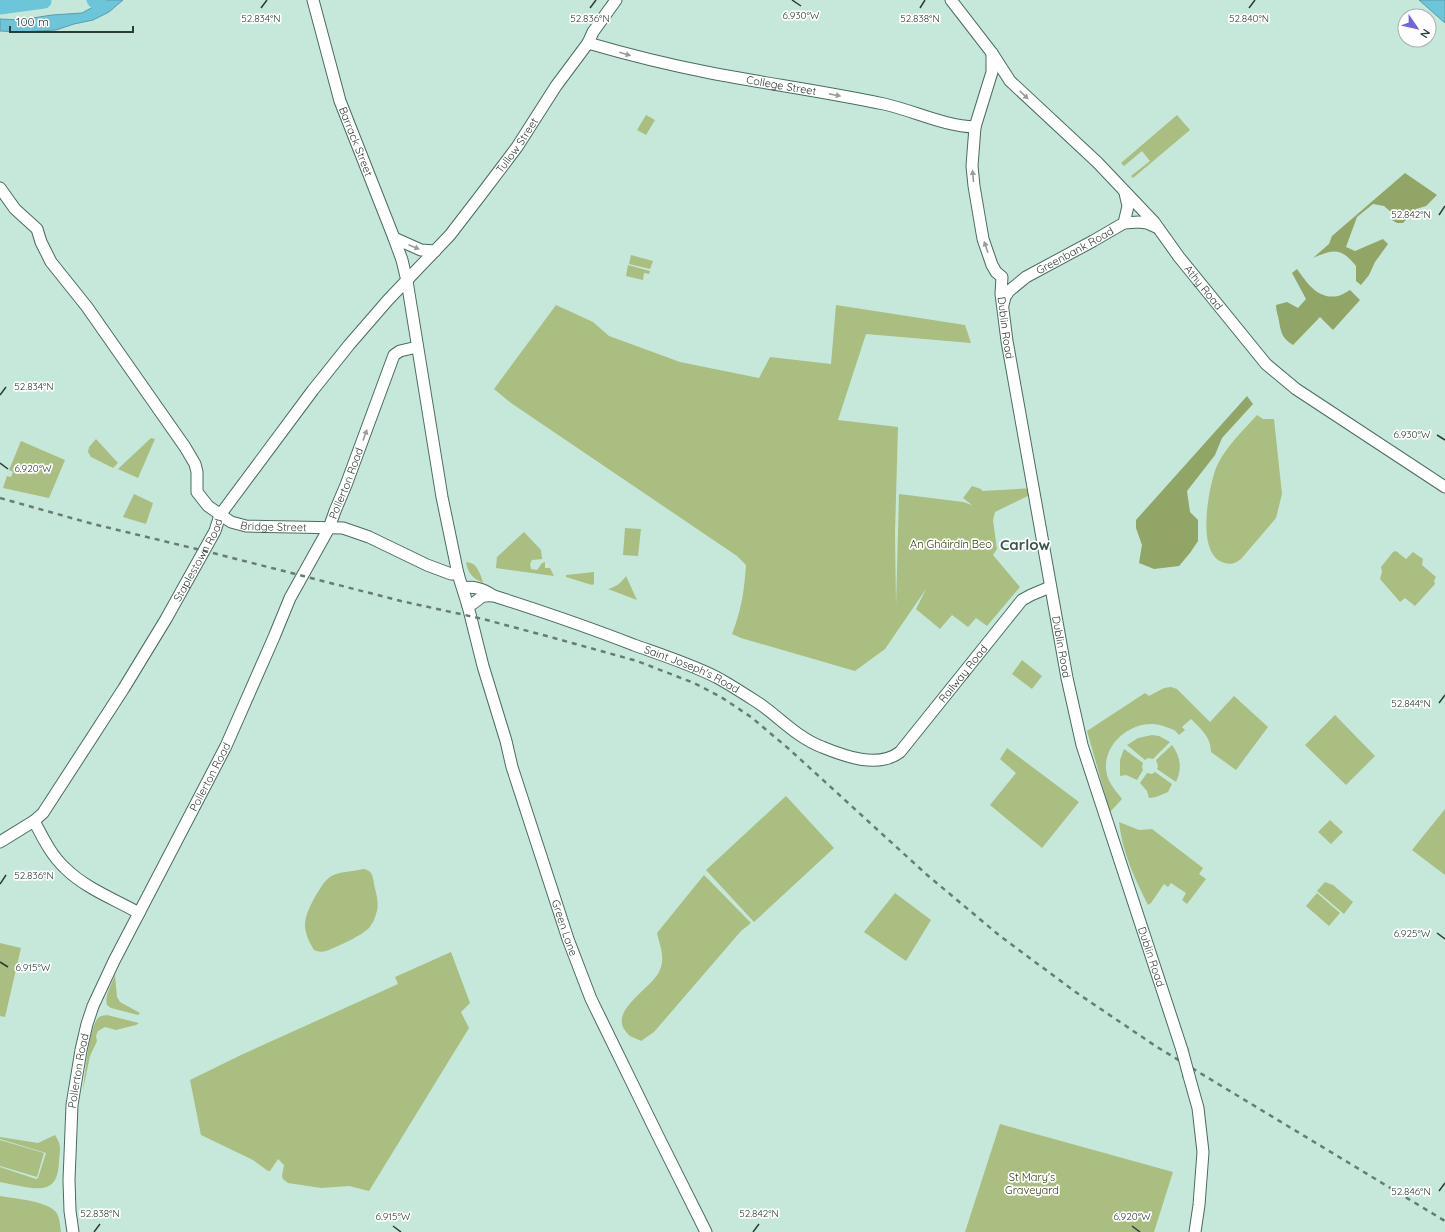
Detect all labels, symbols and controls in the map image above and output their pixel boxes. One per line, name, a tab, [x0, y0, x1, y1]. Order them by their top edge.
scale bar	[10, 8, 133, 34]
north arrow	[1397, 8, 1437, 48]
text: 6.930°W	[783, 9, 820, 22]
text: 52.834°N	[241, 12, 281, 25]
text: 52.836°N	[570, 12, 610, 25]
text: 52.838°N	[900, 12, 940, 25]
text: 52.840°N	[1229, 12, 1269, 25]
text: 100 m	[16, 14, 49, 29]
text: N	[1417, 26, 1433, 41]
one-way arrow	[619, 51, 632, 57]
street label: College Street	[745, 73, 818, 98]
one-way arrow	[1019, 90, 1029, 100]
one-way arrow	[829, 92, 841, 98]
street label: Barrack Street	[336, 105, 376, 178]
street label: Tullow Street	[493, 115, 541, 176]
one-way arrow	[969, 170, 976, 182]
text: 52.842°N	[1391, 208, 1431, 221]
street label: Greenbank Road	[1034, 224, 1116, 277]
one-way arrow	[983, 241, 989, 253]
one-way arrow	[408, 245, 420, 251]
street label: Athy Road	[1181, 262, 1226, 313]
street label: Dublin Road	[994, 296, 1017, 360]
text: 52.834°N	[14, 380, 54, 393]
text: 6.930°W	[1394, 428, 1431, 441]
one-way arrow	[363, 429, 369, 441]
street label: Pollerton Road	[326, 446, 366, 521]
text: 6.920°W	[14, 462, 52, 475]
street label: Staplestown Road	[170, 517, 225, 604]
street label: Bridge Street	[239, 518, 307, 534]
district label: Carlow	[1000, 535, 1051, 554]
park label: An Gháirdín Beo	[910, 537, 992, 551]
street label: Dublin Road	[1049, 615, 1074, 679]
street label: Saint Joseph's Road	[642, 642, 742, 696]
street label: Railway Road	[935, 642, 990, 705]
text: 52.844°N	[1391, 697, 1431, 710]
street label: Pollerton Road	[186, 740, 234, 814]
text: 52.836°N	[14, 869, 54, 882]
street label: Green Lane	[549, 898, 581, 958]
street label: Dublin Road	[1135, 925, 1168, 988]
text: 6.925°W	[1394, 927, 1431, 940]
text: 6.915°W	[16, 961, 51, 974]
street label: Pollerton Road	[65, 1032, 92, 1109]
park label: St Mary's Graveyard	[1005, 1170, 1059, 1197]
text: 52.846°N	[1391, 1185, 1431, 1198]
text: 52.838°N	[80, 1207, 120, 1220]
text: 52.842°N	[739, 1207, 779, 1220]
text: 6.915°W	[376, 1210, 411, 1223]
text: 6.920°W	[1113, 1210, 1151, 1223]

